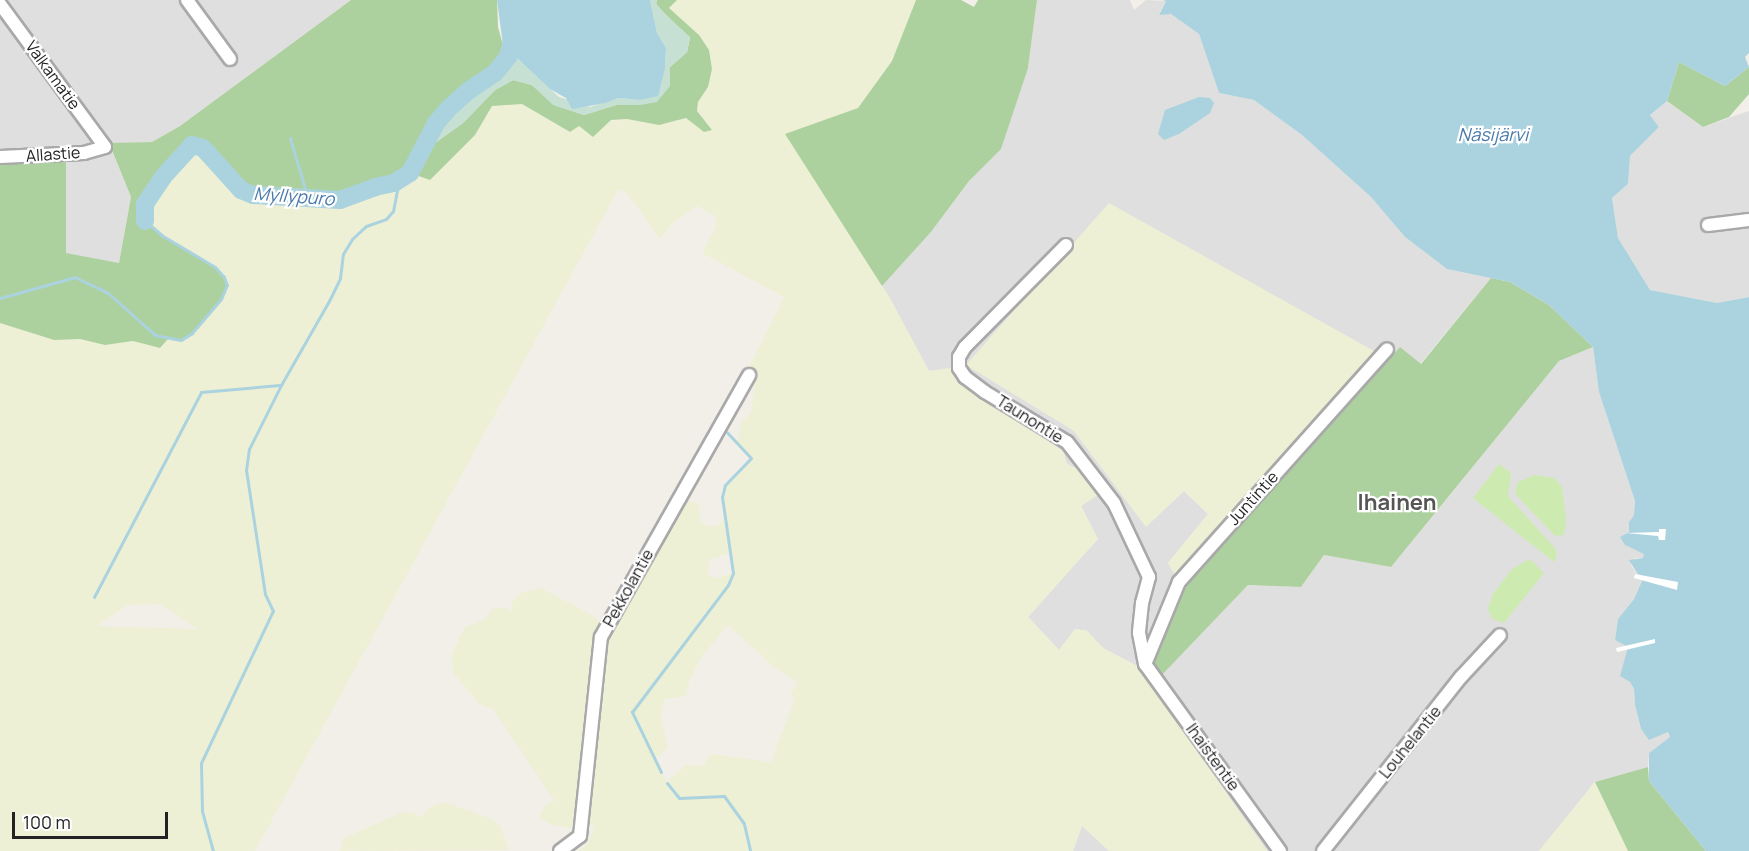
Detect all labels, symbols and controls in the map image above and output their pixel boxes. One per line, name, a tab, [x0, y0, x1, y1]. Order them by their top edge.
street label: Valkamatie	[22, 37, 84, 113]
water label: Näsijärvi	[1458, 123, 1528, 145]
street label: Allastie	[25, 143, 81, 165]
water label: Myllypuro	[253, 182, 335, 210]
street label: Taunontie	[993, 391, 1067, 447]
street label: Juntintie	[1224, 467, 1282, 529]
district label: Ihainen	[1357, 490, 1437, 516]
street label: Pekkolantie	[599, 546, 657, 630]
street label: Louhelantie	[1375, 702, 1445, 782]
street label: Ihaistentie	[1182, 720, 1244, 794]
scale bar	[15, 800, 171, 838]
text: 100 m	[23, 810, 71, 834]

